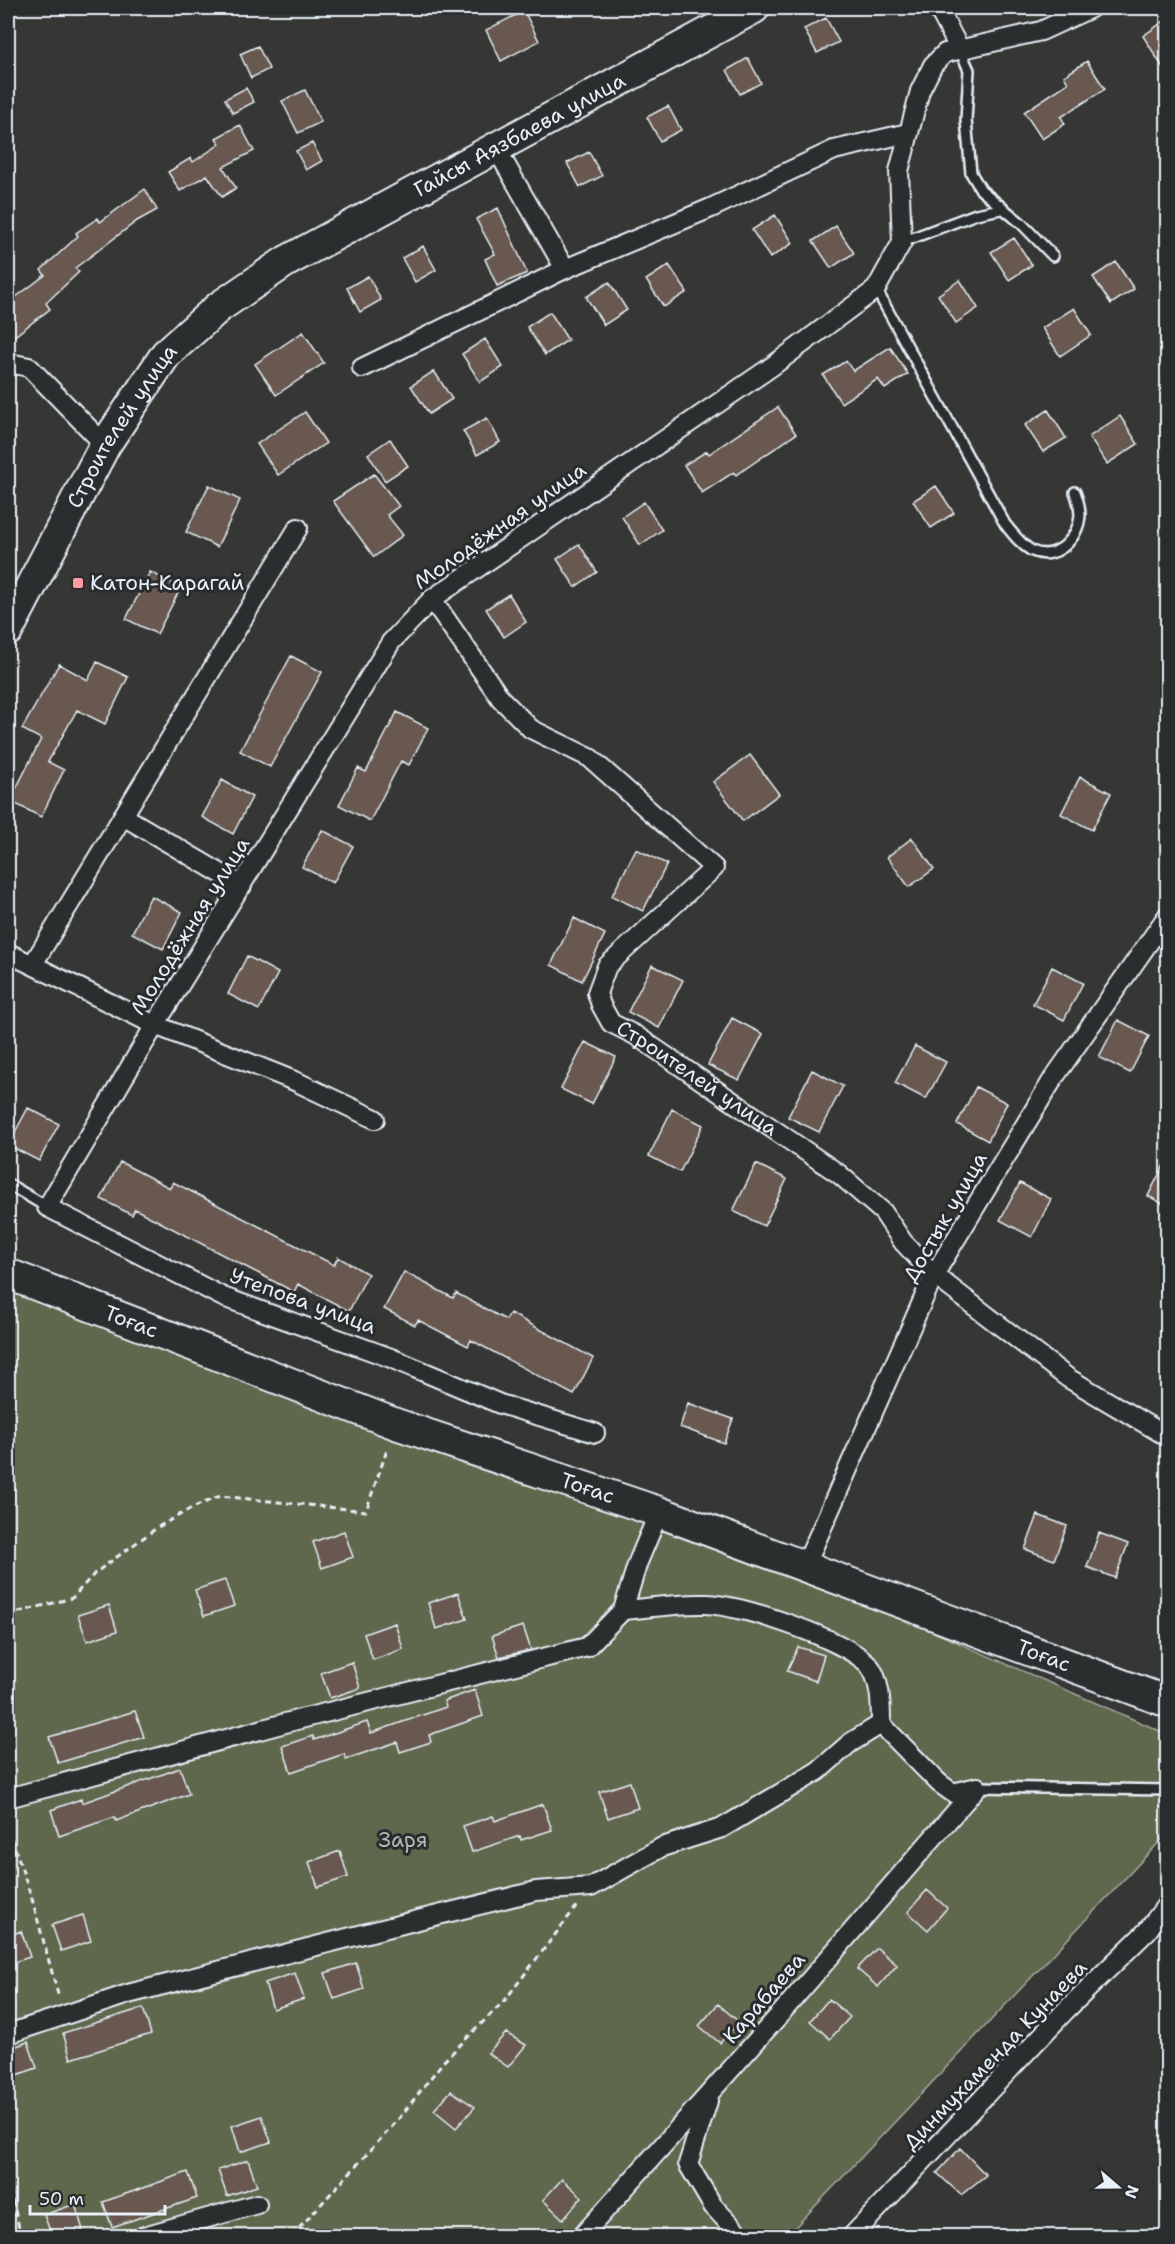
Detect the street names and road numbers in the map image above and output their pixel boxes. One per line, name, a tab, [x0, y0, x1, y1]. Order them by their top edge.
street label: Гайсы Аязбаева улица	[409, 66, 630, 204]
street label: Строителей улица	[60, 337, 183, 513]
street label: Молодёжная улица	[408, 456, 592, 596]
street label: Молодёжная улица	[124, 832, 256, 1020]
street label: Строителей улица	[612, 1014, 783, 1142]
street label: Достык улица	[896, 1147, 994, 1287]
street label: Утепова улица	[226, 1262, 380, 1340]
street label: Тоғас	[100, 1299, 162, 1345]
street label: Тоғас	[557, 1466, 618, 1510]
street label: Тоғас	[1013, 1633, 1075, 1678]
street label: Карабаева	[717, 1946, 811, 2050]
street label: Динмухаменда Кунаева	[897, 1954, 1093, 2156]

